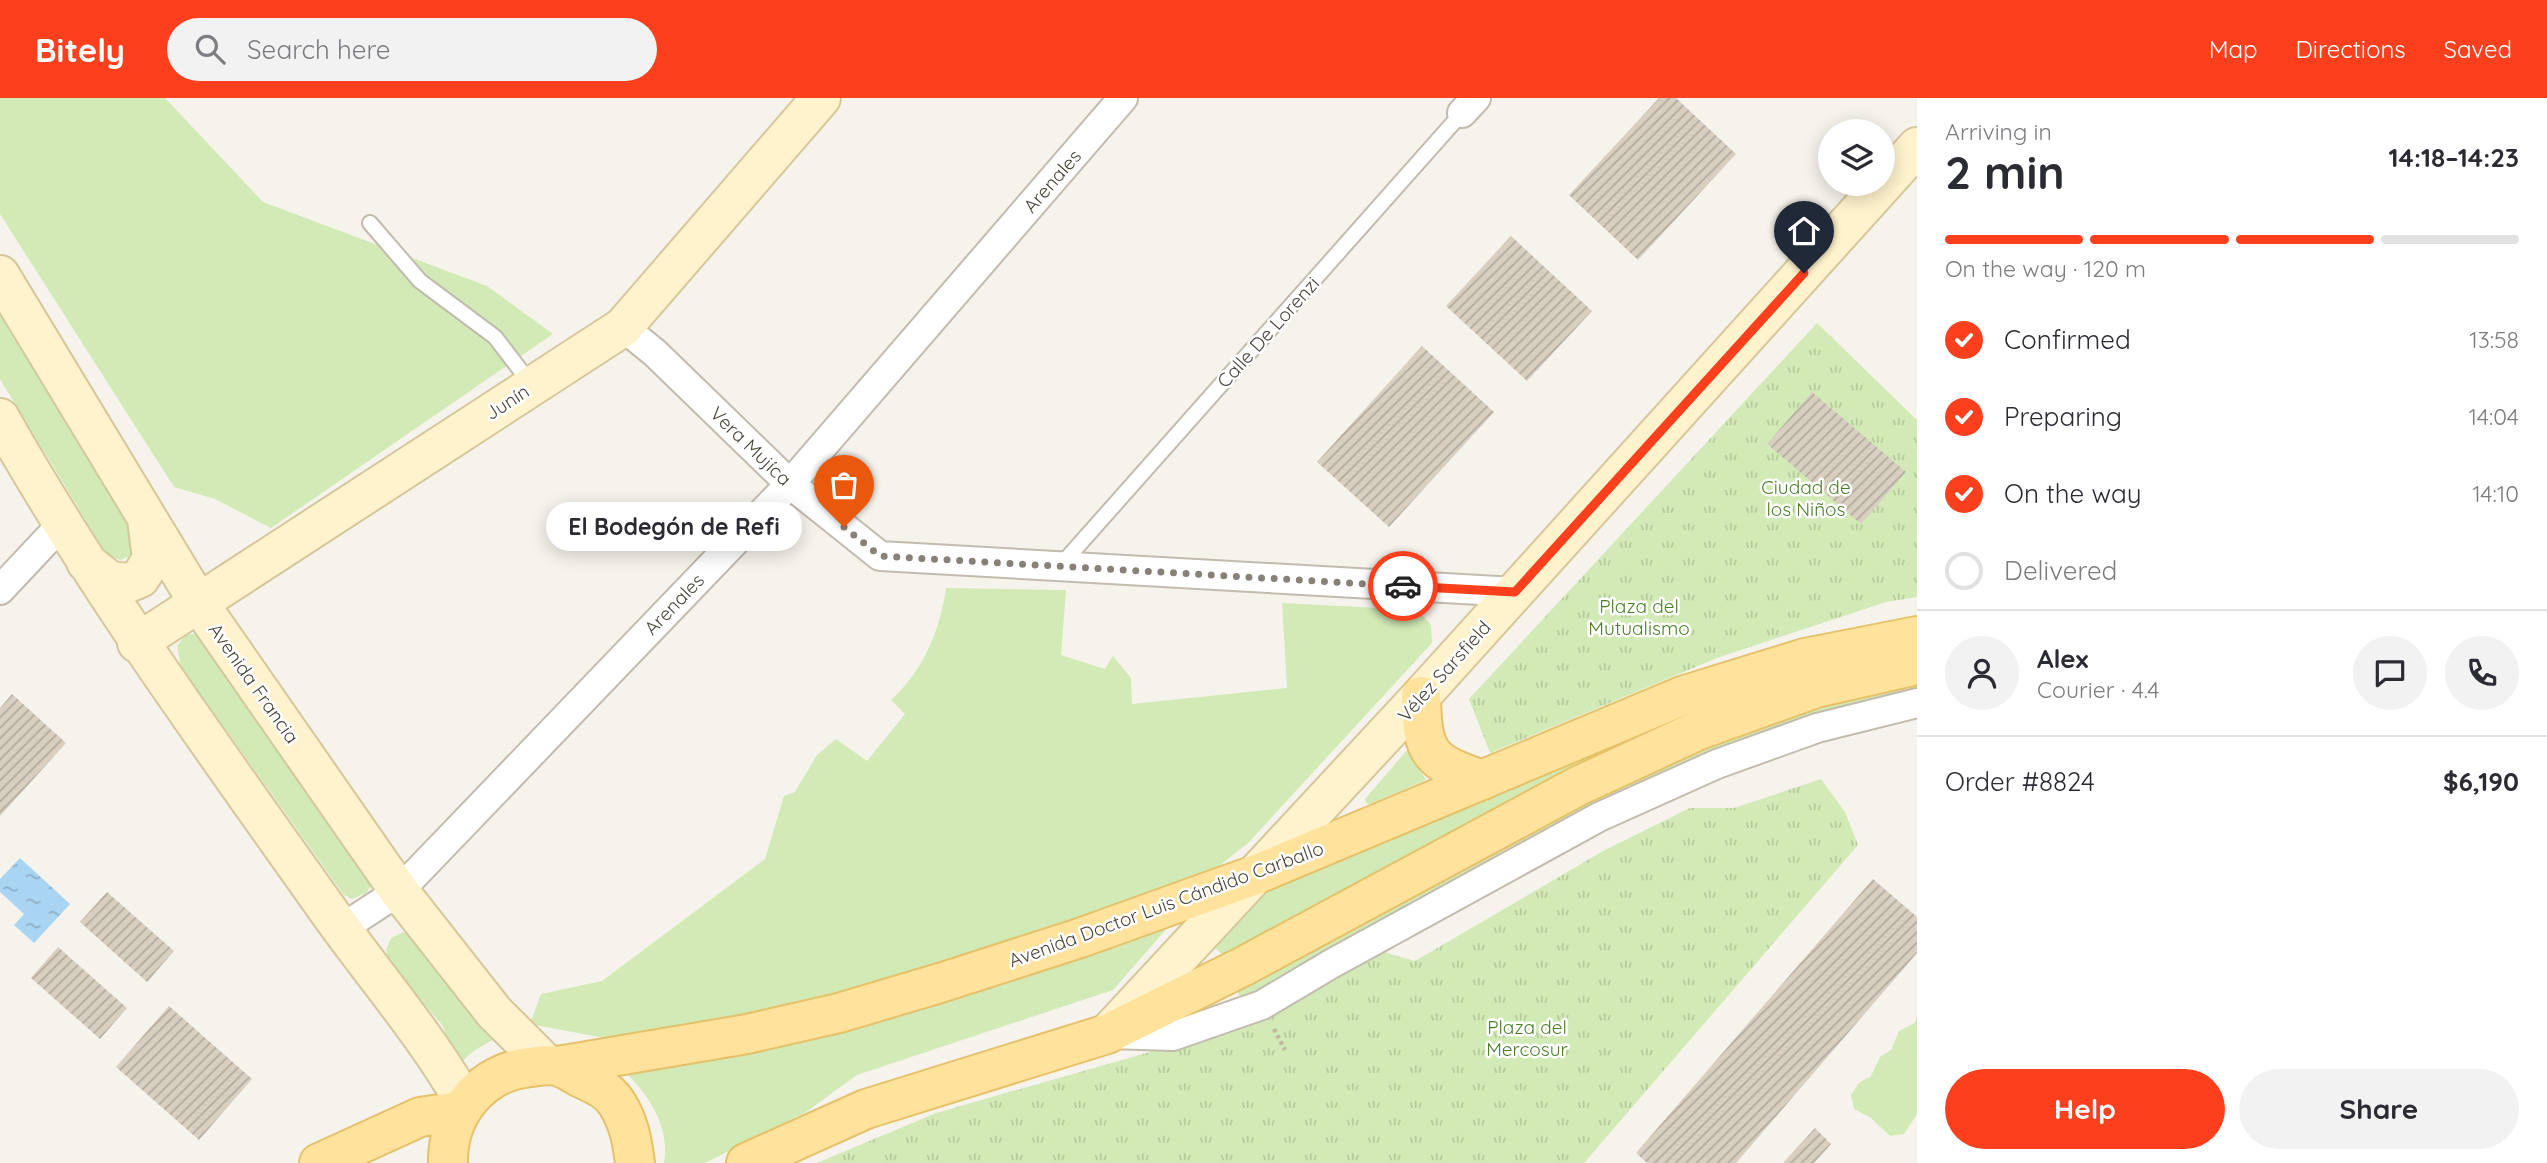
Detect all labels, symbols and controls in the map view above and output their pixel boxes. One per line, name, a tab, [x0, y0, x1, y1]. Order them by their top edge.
search box	[167, 18, 657, 81]
text: Bitely	[35, 29, 125, 70]
icon: search	[191, 30, 229, 68]
text: Search here	[247, 33, 391, 66]
text: Map	[2209, 34, 2258, 64]
text: Directions	[2296, 34, 2406, 64]
text: Saved	[2444, 34, 2512, 64]
text: Arriving in	[1945, 117, 2052, 146]
map controls	[1818, 119, 1895, 196]
button: layers	[1818, 119, 1895, 196]
text: 14:18–14:23	[2389, 141, 2519, 174]
text: 2 min	[1945, 143, 2065, 201]
street label: Arenales	[1018, 144, 1086, 218]
pin	[1774, 201, 1834, 273]
icon: home	[1785, 212, 1823, 250]
text: On the way · 120 m	[1945, 254, 2146, 283]
street label: Calle De Lorenzi	[1212, 271, 1324, 393]
icon: check	[1945, 321, 1983, 359]
text: Confirmed	[2004, 323, 2131, 356]
text: 13:58	[2469, 325, 2519, 354]
street label: Junín	[480, 379, 534, 425]
icon: check	[1945, 398, 1983, 436]
text: Preparing	[2004, 400, 2122, 433]
street label: Vera Mujíca	[705, 401, 797, 491]
text: 14:04	[2469, 402, 2519, 431]
pin	[814, 455, 874, 527]
icon: bag	[825, 466, 863, 504]
park label: Ciudad de los Niños	[1761, 475, 1851, 521]
icon: check	[1945, 475, 1983, 513]
text: On the way	[2004, 477, 2142, 510]
text: 14:10	[2472, 479, 2519, 508]
callout: El Bodegón de Refi	[546, 502, 802, 551]
text: El Bodegón de Refi	[568, 512, 780, 541]
courier	[1368, 551, 1438, 621]
text: Delivered	[2004, 554, 2117, 587]
icon: car	[1384, 567, 1422, 605]
street label: Arenales	[639, 568, 709, 640]
park label: Plaza del Mutualismo	[1588, 594, 1690, 640]
street label: Vélez Sarsfield	[1392, 615, 1496, 727]
street label: Avenida Francia	[204, 618, 304, 748]
button: person	[1945, 636, 2019, 710]
button: chat	[2353, 636, 2427, 710]
button: phone	[2445, 636, 2519, 710]
text: Alex	[2037, 642, 2088, 675]
text: Courier · 4.4	[2037, 675, 2159, 704]
text: Order #8824	[1945, 765, 2095, 798]
text: $6,190	[2443, 765, 2519, 798]
street label: Avenida Doctor Luis Cándido Carballo	[1005, 836, 1327, 972]
park label: Plaza del Mercosur	[1486, 1015, 1569, 1061]
button: Help	[1945, 1069, 2225, 1149]
button: Share	[2239, 1069, 2519, 1149]

